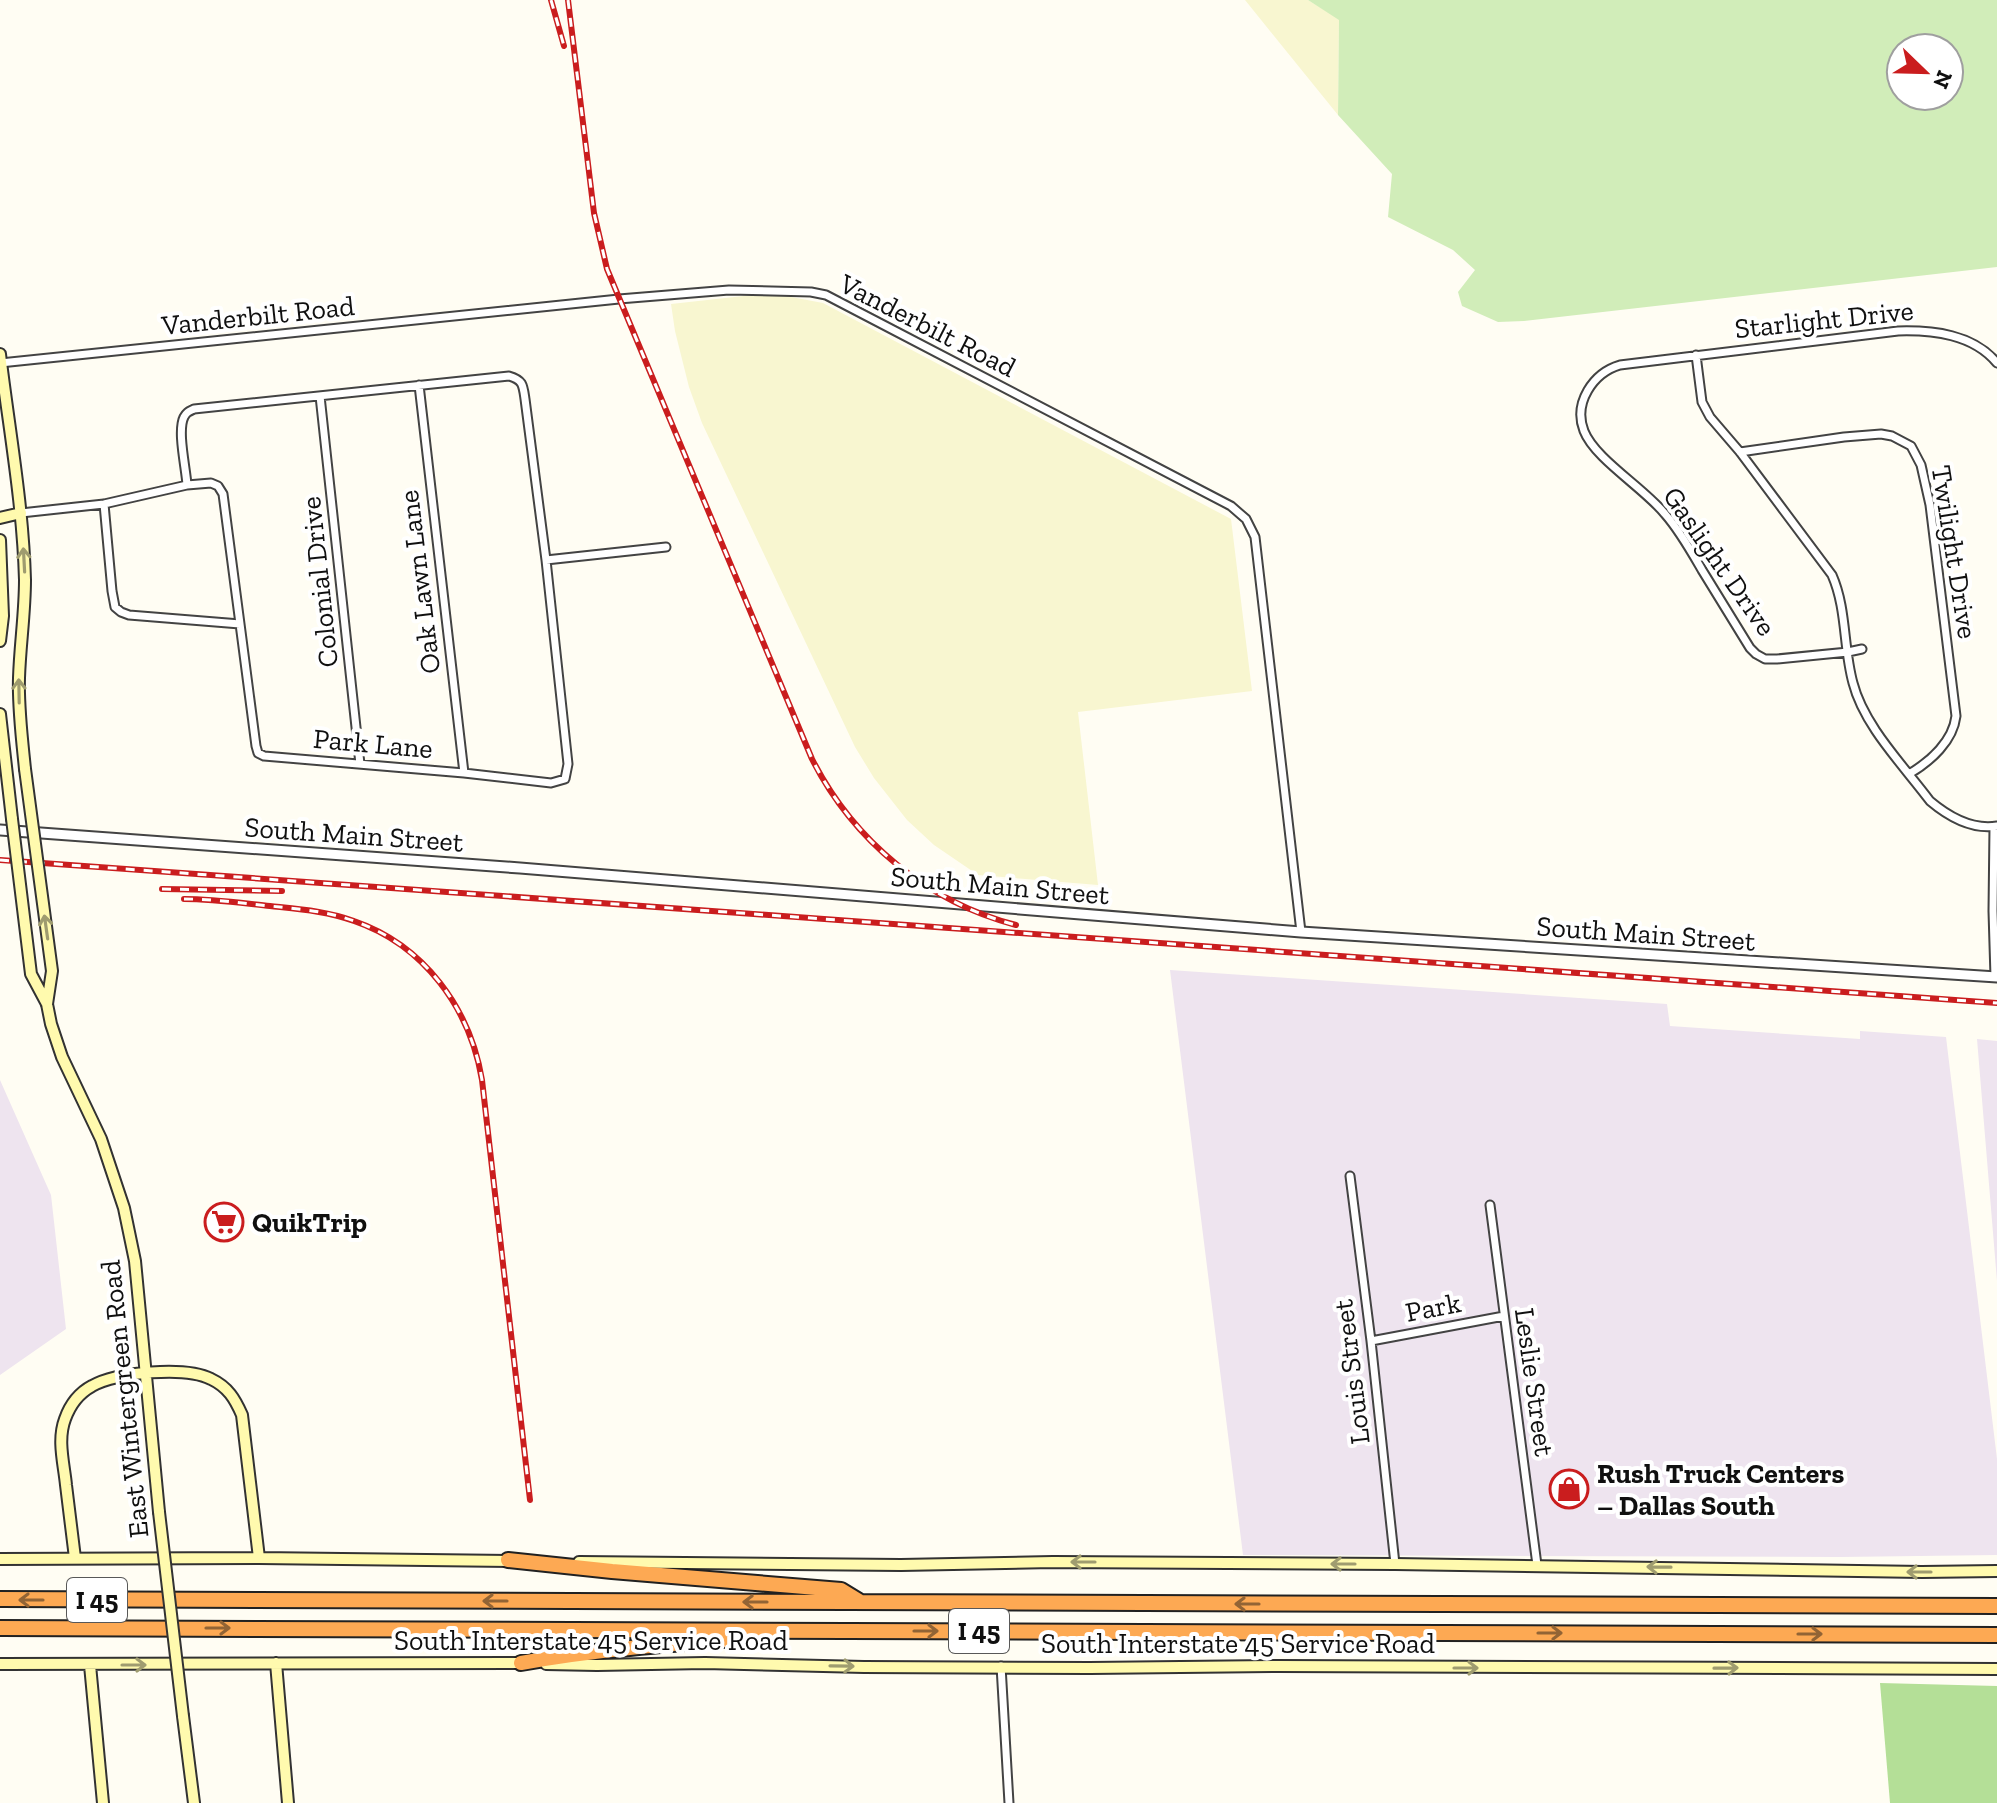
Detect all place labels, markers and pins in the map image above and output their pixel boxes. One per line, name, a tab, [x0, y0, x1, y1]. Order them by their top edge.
supermarket icon: QuikTrip	[203, 1201, 245, 1243]
place label: QuikTrip	[252, 1206, 367, 1239]
place label: Rush Truck Centers – Dallas South	[1597, 1457, 1845, 1522]
shop icon: Rush Truck Centers – Dallas South	[1548, 1468, 1590, 1510]

